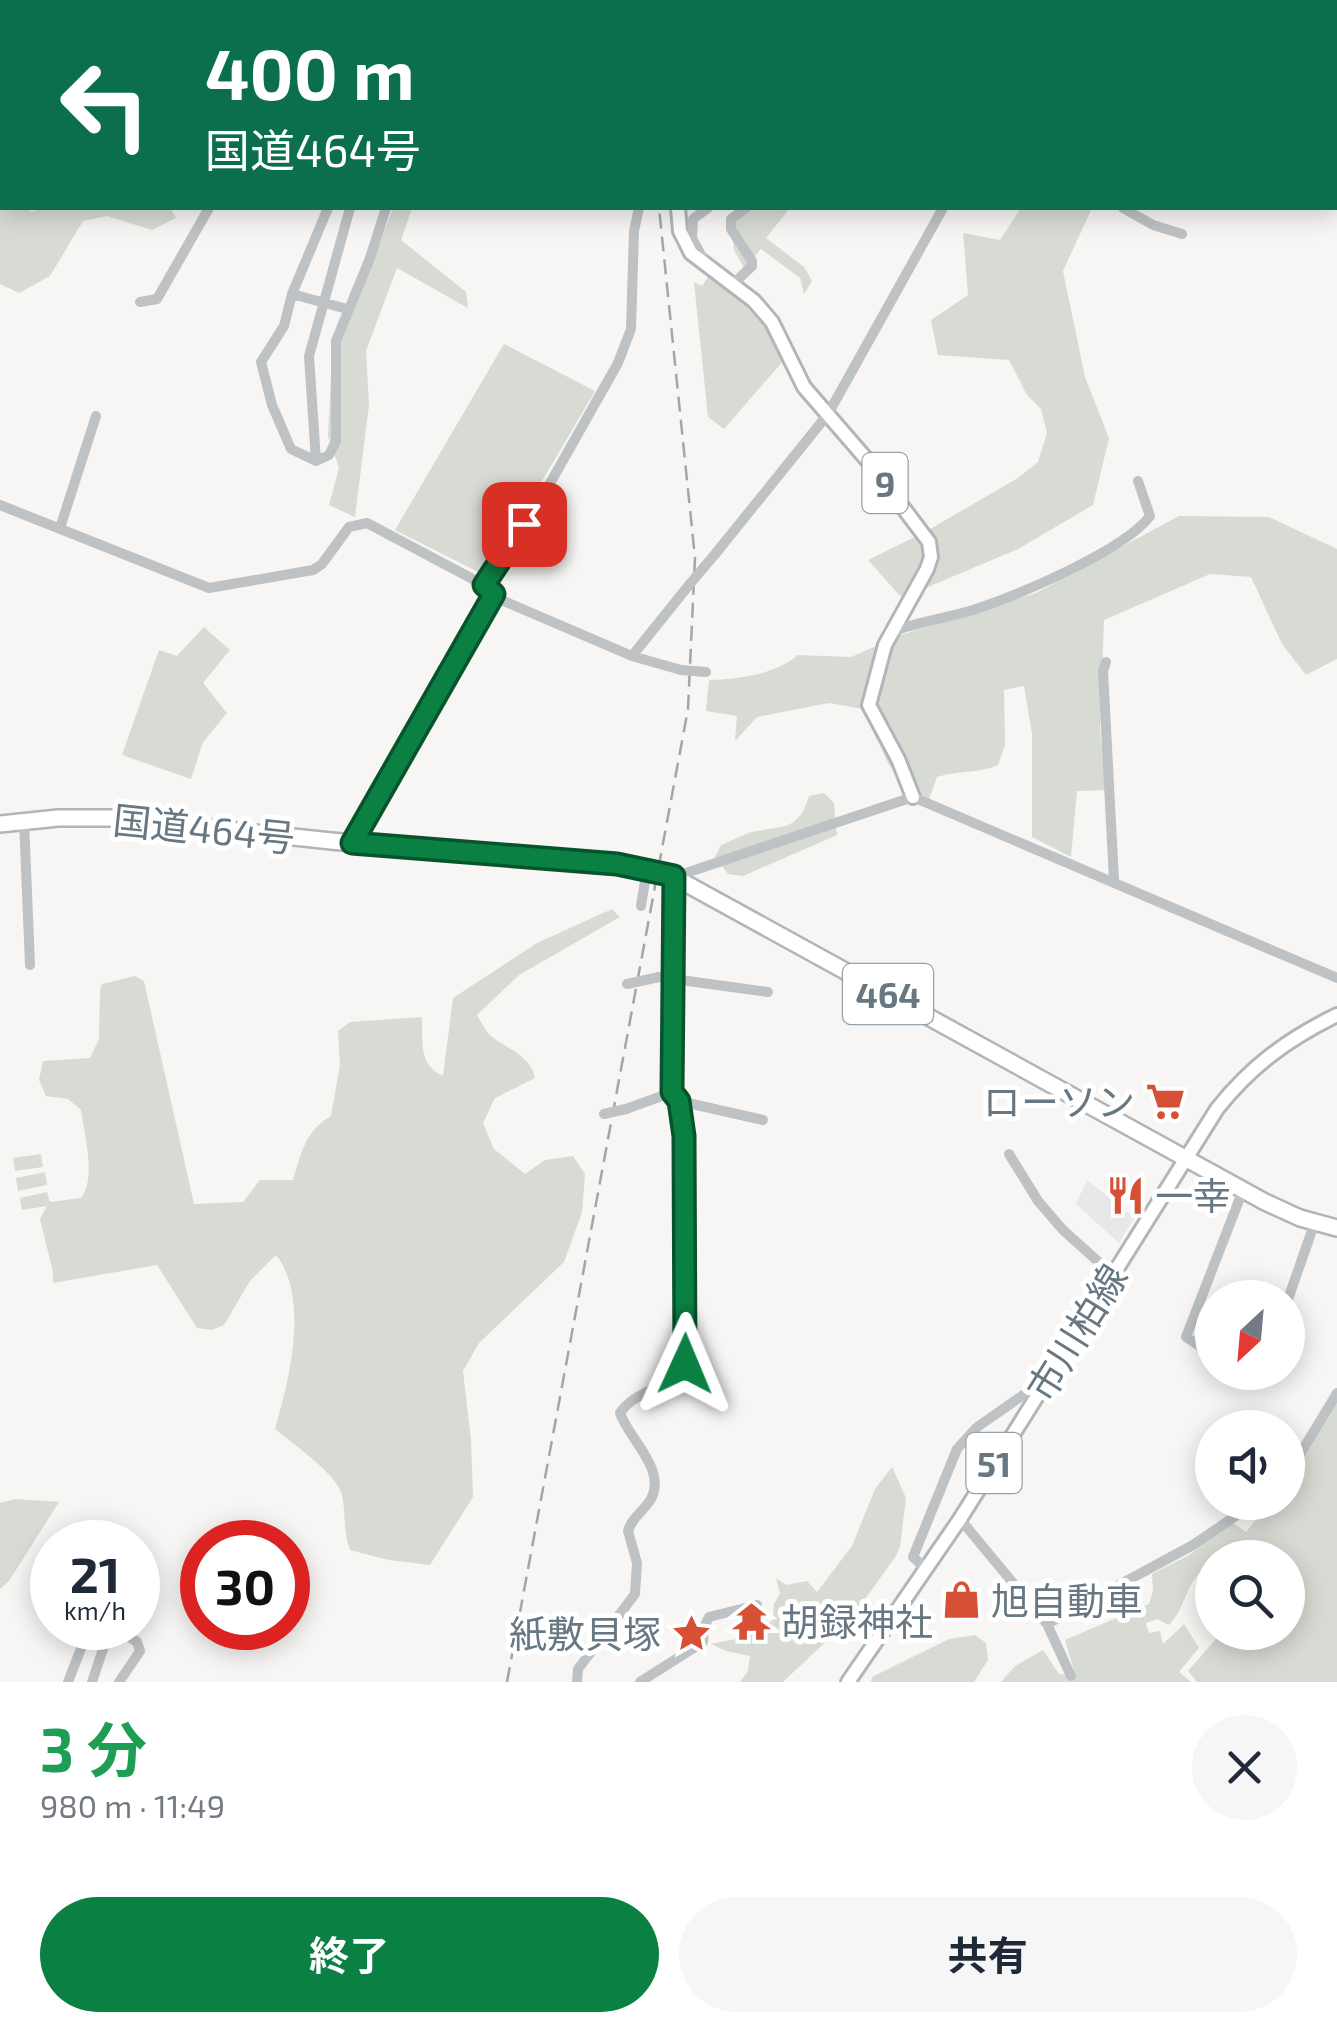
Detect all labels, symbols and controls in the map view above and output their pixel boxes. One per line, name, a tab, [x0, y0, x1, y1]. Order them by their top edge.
text: 400 m	[205, 30, 415, 114]
icon: left	[40, 40, 170, 170]
text: 国道464号	[205, 122, 421, 176]
road number: 9	[862, 453, 908, 513]
pin	[482, 482, 567, 567]
icon: arrive	[497, 497, 552, 552]
street label: 国道464号	[111, 796, 297, 860]
road number: 464	[843, 964, 933, 1024]
place label: ローソン	[983, 1078, 1135, 1124]
supermarket icon: ローソン	[1144, 1080, 1186, 1122]
place label: 一幸	[1155, 1172, 1231, 1218]
restaurant icon: 一幸	[1104, 1174, 1146, 1216]
street label: 市川柏線	[1016, 1255, 1136, 1409]
north arrow	[1195, 1280, 1305, 1390]
map controls	[1195, 1280, 1305, 1650]
position arrow	[633, 1312, 737, 1416]
button: sound	[1195, 1410, 1305, 1520]
road number: 51	[966, 1433, 1022, 1493]
speed limit sign: 30	[180, 1520, 310, 1650]
button: search	[1195, 1540, 1305, 1650]
text: 21	[70, 1543, 120, 1603]
place label: 旭自動車	[991, 1577, 1143, 1623]
shop icon: 旭自動車	[940, 1579, 982, 1621]
text: km/h	[64, 1595, 126, 1625]
place label: 胡録神社	[781, 1598, 933, 1644]
temple icon: 胡録神社	[730, 1600, 772, 1642]
place label: 紙敷貝塚	[509, 1610, 661, 1656]
place icon: 紙敷貝塚	[670, 1612, 712, 1654]
text: 3 分	[40, 1712, 147, 1784]
button: close	[1192, 1715, 1297, 1820]
text: 980 m · 11:49	[40, 1786, 225, 1824]
button: 終了	[40, 1897, 659, 2012]
button: 共有	[679, 1897, 1297, 2012]

